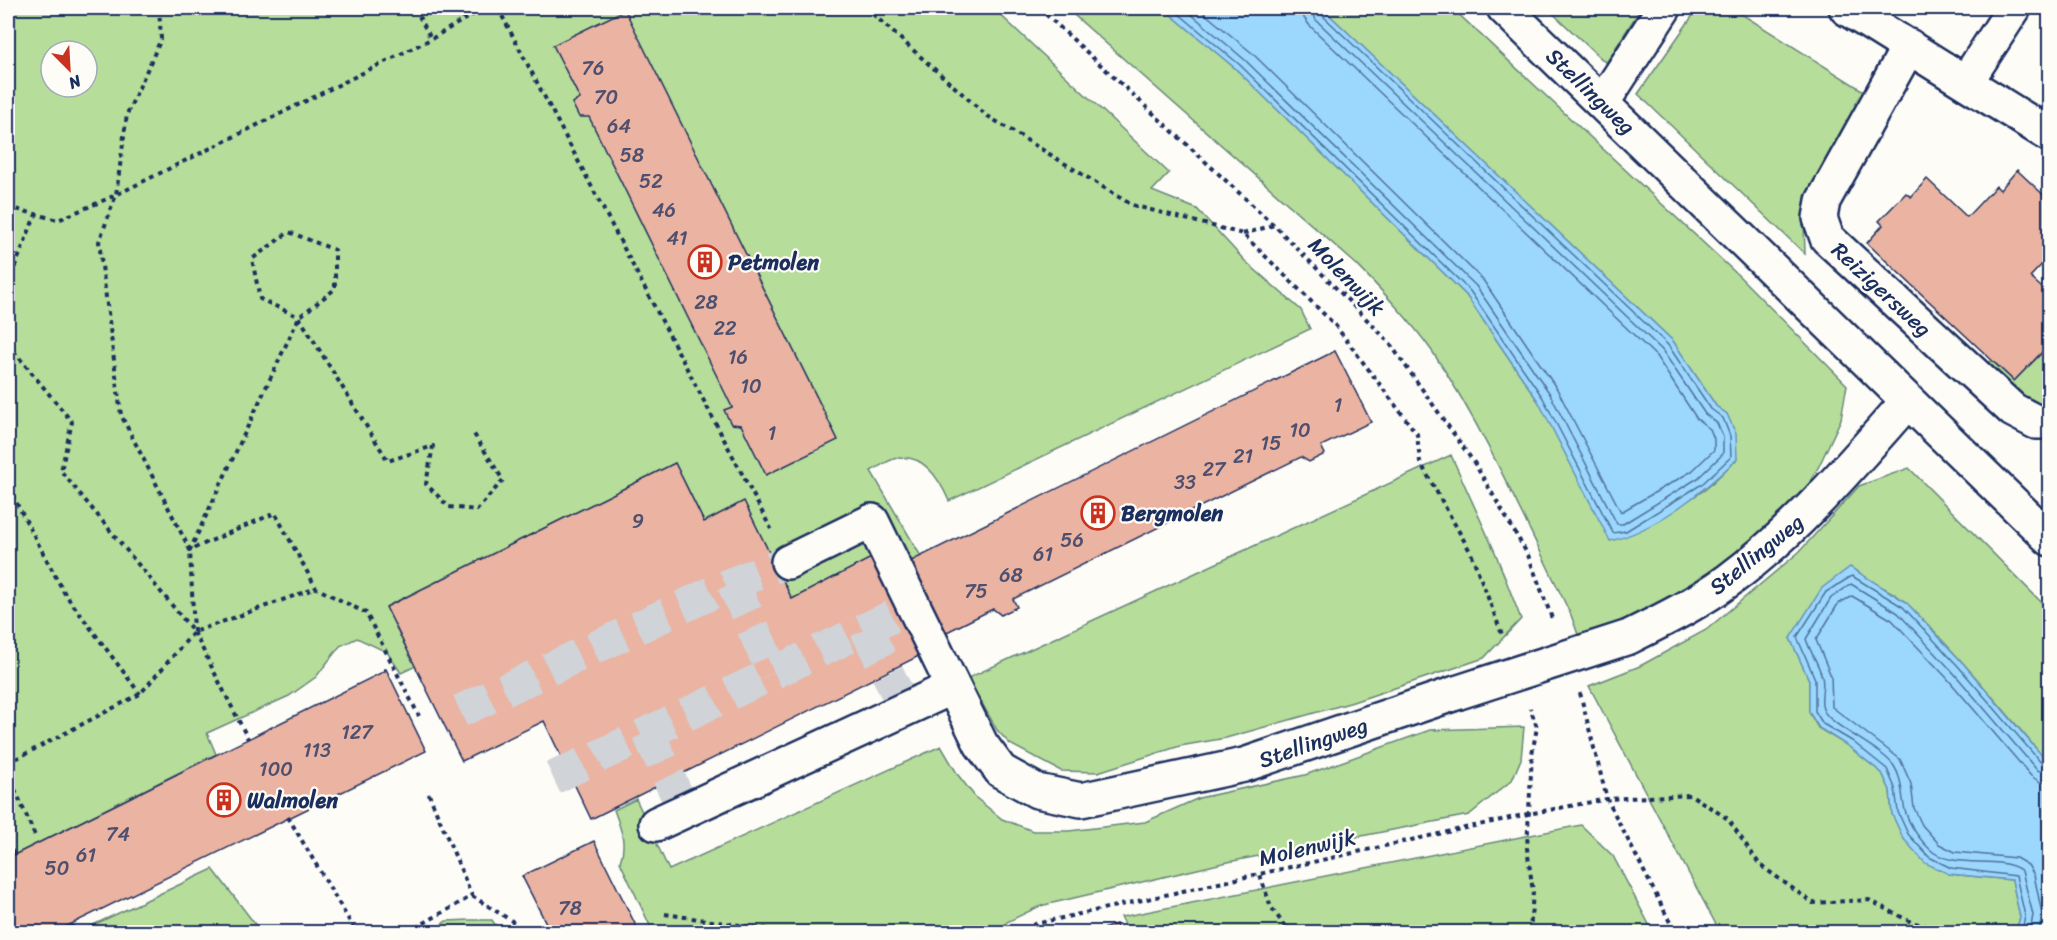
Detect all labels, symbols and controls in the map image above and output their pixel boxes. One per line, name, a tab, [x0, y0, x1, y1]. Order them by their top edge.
street label: Stellingweg	[1536, 38, 1645, 145]
north arrow	[39, 39, 99, 99]
house number: 76	[582, 51, 604, 86]
text: N	[63, 66, 87, 98]
house number: 70	[594, 80, 618, 115]
house number: 64	[607, 109, 631, 144]
house number: 58	[620, 138, 644, 173]
house number: 52	[639, 164, 663, 199]
house number: 46	[652, 193, 676, 228]
house number: 41	[666, 221, 688, 256]
street label: Molenwijk	[1298, 227, 1395, 326]
street label: Reizigersweg	[1822, 232, 1941, 347]
place label: Petmolen	[728, 243, 819, 282]
building icon: Petmolen	[687, 244, 723, 280]
house number: 28	[694, 285, 718, 320]
house number: 22	[713, 311, 737, 346]
house number: 16	[728, 340, 748, 375]
house number: 10	[740, 369, 762, 404]
house number: 1	[1334, 388, 1342, 423]
house number: 10	[1289, 413, 1311, 448]
house number: 1	[768, 416, 776, 451]
house number: 15	[1261, 426, 1281, 461]
house number: 21	[1233, 439, 1253, 474]
house number: 27	[1203, 452, 1227, 487]
house number: 33	[1174, 465, 1196, 500]
place label: Bergmolen	[1121, 494, 1223, 533]
building icon: Bergmolen	[1080, 495, 1116, 531]
house number: 9	[632, 504, 644, 539]
street label: Stellingweg	[1700, 504, 1813, 605]
house number: 56	[1060, 523, 1084, 558]
house number: 61	[1033, 537, 1053, 572]
house number: 68	[999, 558, 1023, 593]
house number: 75	[964, 574, 988, 609]
street label: Stellingweg	[1253, 706, 1373, 779]
house number: 127	[341, 715, 374, 750]
house number: 113	[303, 733, 331, 768]
house number: 100	[259, 752, 293, 787]
place label: Walmolen	[247, 781, 338, 820]
building icon: Walmolen	[206, 782, 242, 818]
house number: 74	[106, 817, 130, 852]
street label: Molenwijk	[1255, 817, 1360, 878]
house number: 61	[76, 838, 96, 873]
house number: 50	[45, 851, 69, 886]
house number: 78	[558, 891, 582, 926]

